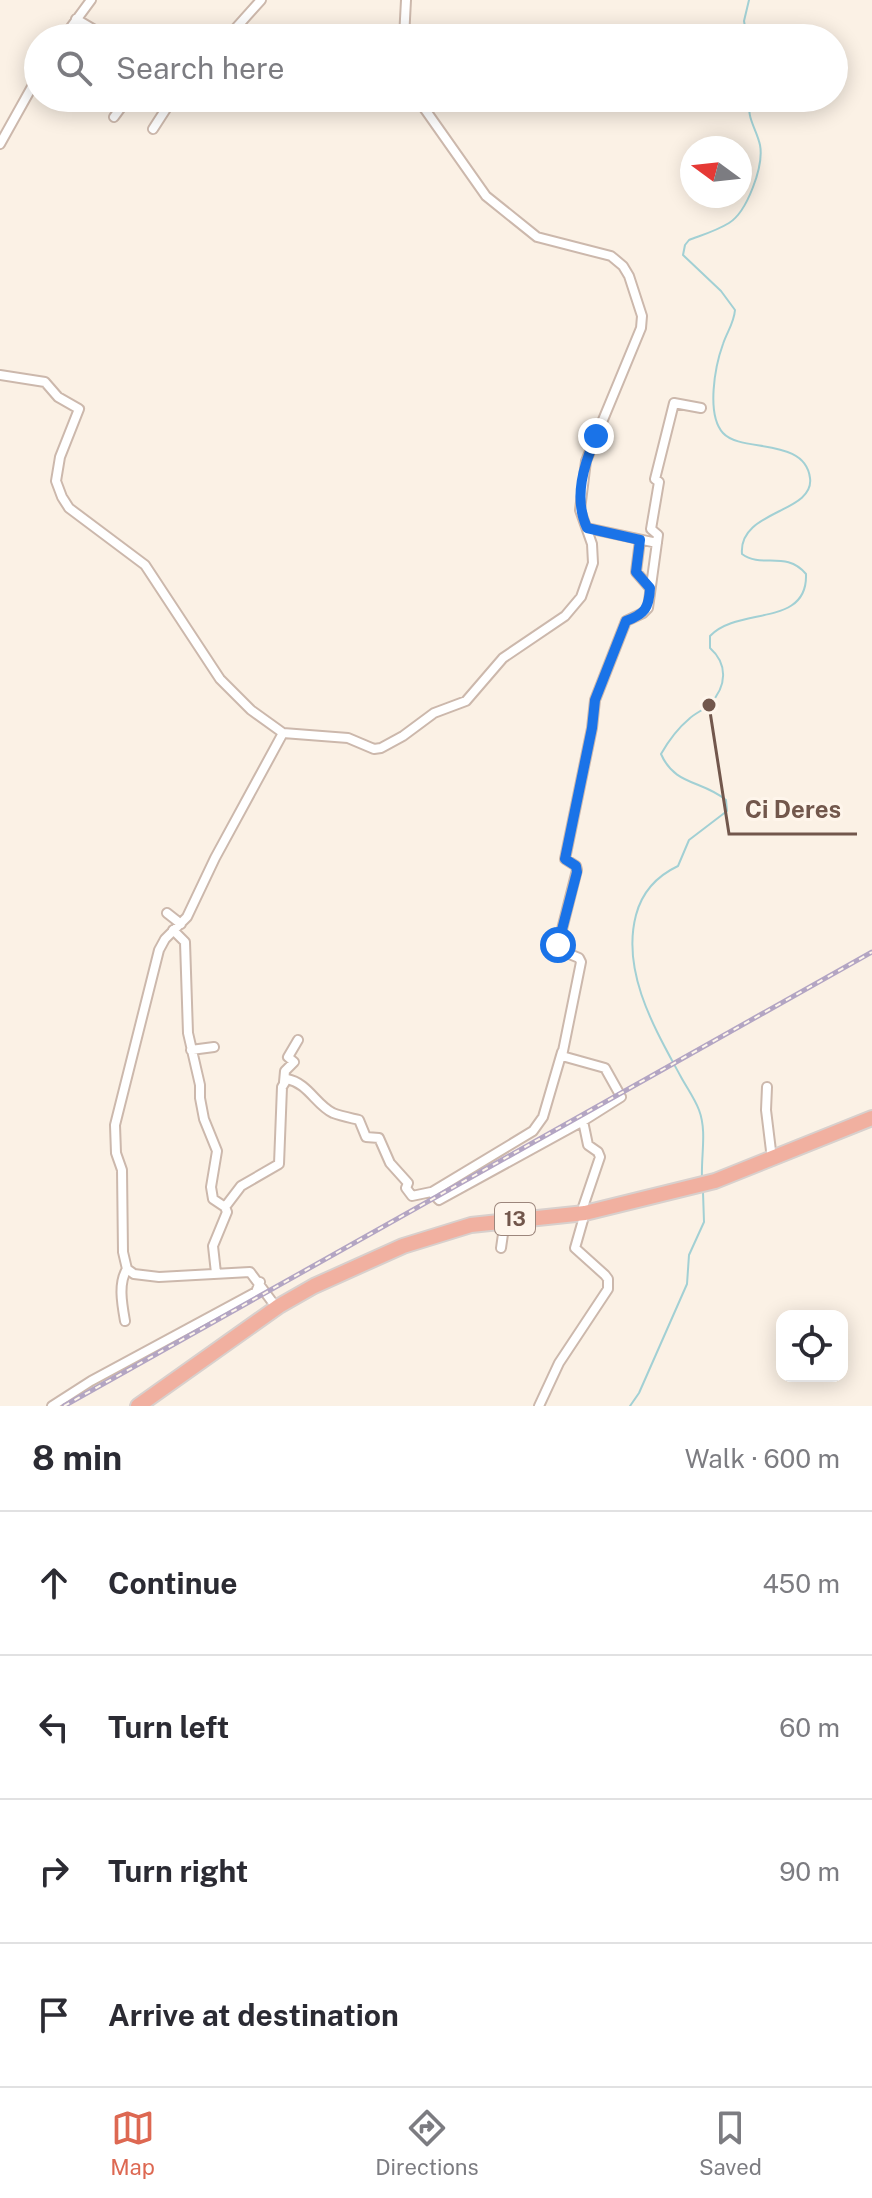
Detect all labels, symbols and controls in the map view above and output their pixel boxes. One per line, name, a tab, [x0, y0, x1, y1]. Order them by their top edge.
search box	[24, 24, 848, 112]
icon: search	[52, 46, 96, 90]
text: Search here	[116, 50, 284, 86]
north arrow	[680, 136, 752, 208]
route end	[578, 418, 614, 454]
callout: Ci Deres	[729, 786, 857, 834]
text: Ci Deres	[745, 795, 841, 823]
route start	[540, 927, 576, 963]
road number: 13	[495, 1203, 535, 1235]
map controls	[776, 1310, 848, 1382]
button: locate	[776, 1310, 848, 1382]
text: 8 min	[32, 1438, 122, 1478]
text: Walk · 600 m	[685, 1443, 840, 1474]
icon: ahead	[32, 1561, 76, 1605]
text: Continue	[108, 1565, 238, 1601]
text: 450 m	[763, 1568, 840, 1599]
icon: left	[32, 1705, 76, 1749]
text: Turn left	[108, 1709, 229, 1745]
text: 60 m	[779, 1712, 840, 1743]
icon: right	[32, 1849, 76, 1893]
text: Turn right	[108, 1853, 248, 1889]
text: 90 m	[779, 1856, 840, 1887]
icon: arrive	[32, 1993, 76, 2037]
text: Arrive at destination	[108, 1997, 399, 2033]
tab: Map	[110, 2106, 155, 2180]
tab: Directions	[375, 2106, 479, 2180]
tab: Saved	[699, 2106, 762, 2180]

